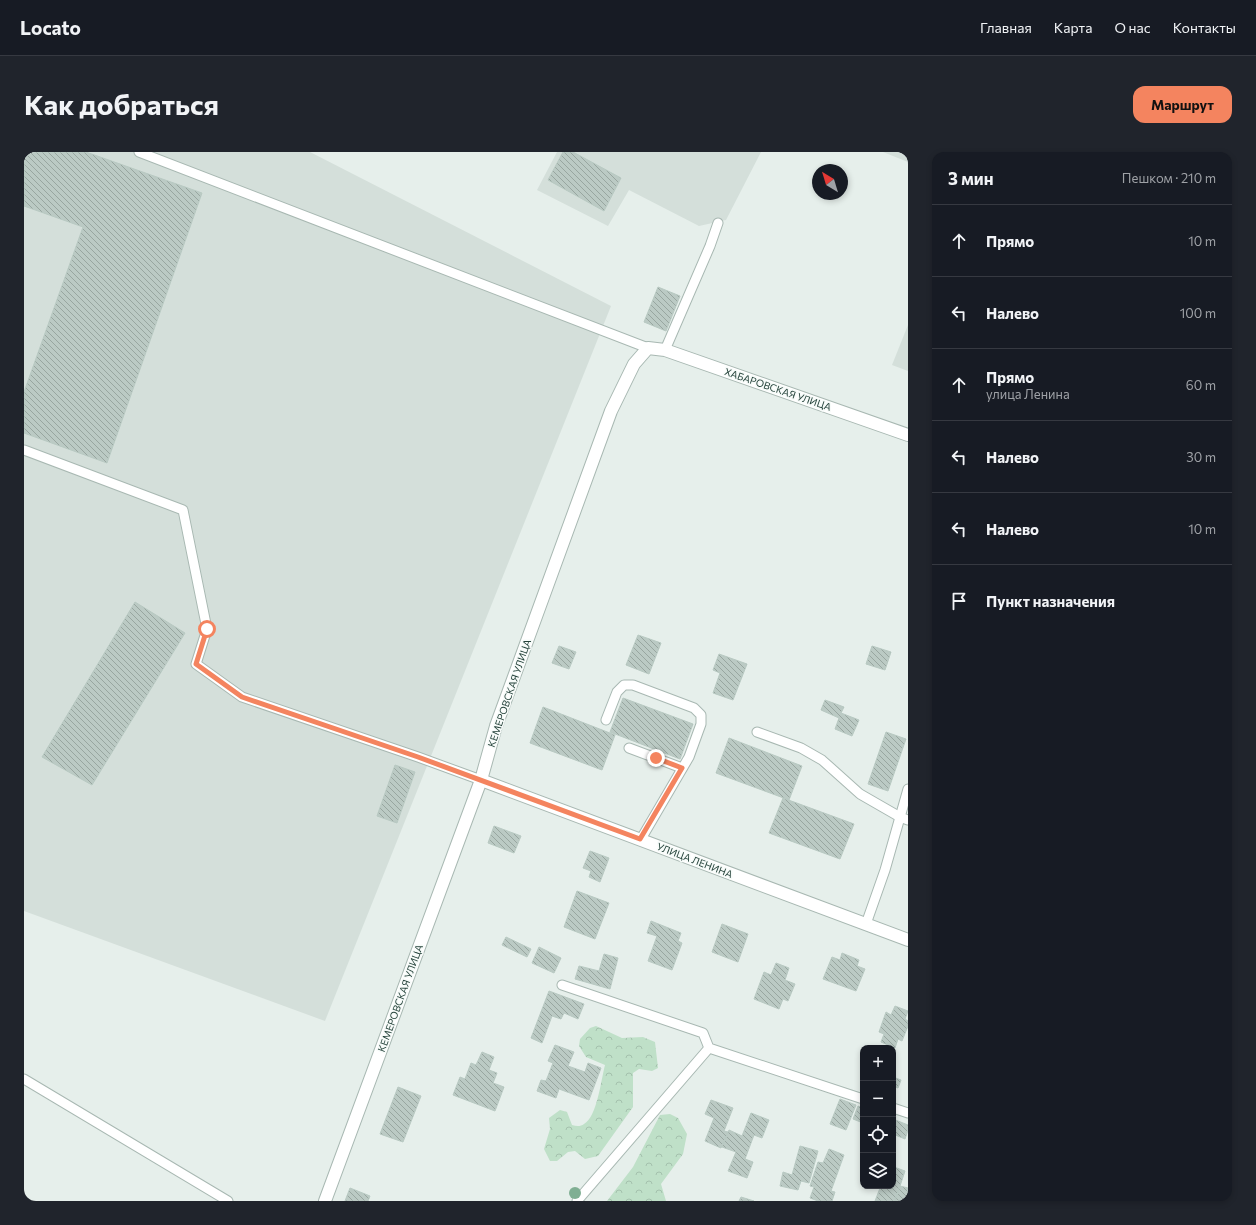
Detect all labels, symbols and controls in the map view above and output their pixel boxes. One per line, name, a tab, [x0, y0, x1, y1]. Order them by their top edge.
text: Locato	[20, 16, 81, 39]
text: Главная	[980, 19, 1032, 36]
text: Карта	[1054, 19, 1092, 36]
text: О нас	[1114, 19, 1151, 36]
text: Контакты	[1173, 19, 1236, 36]
button: Маршрут	[1133, 86, 1232, 123]
text: Как добраться	[24, 87, 219, 121]
north arrow	[812, 164, 848, 200]
text: 3 мин	[948, 168, 994, 189]
text: Пешком · 210 m	[1122, 170, 1216, 186]
icon: ahead	[948, 230, 970, 252]
text: Прямо	[986, 232, 1034, 250]
text: 10 m	[1188, 233, 1216, 249]
icon: left	[948, 302, 970, 324]
text: Налево	[986, 304, 1039, 322]
text: 100 m	[1180, 305, 1216, 321]
street label: ХАБАРОВСКАЯ УЛИЦА	[723, 365, 833, 413]
text: Прямо	[986, 368, 1034, 386]
icon: ahead	[948, 374, 970, 396]
text: 60 m	[1186, 377, 1216, 393]
text: улица Ленина	[986, 386, 1070, 402]
icon: left	[948, 446, 970, 468]
text: Налево	[986, 448, 1039, 466]
text: 30 m	[1186, 449, 1216, 465]
icon: left	[948, 518, 970, 540]
text: Налево	[986, 520, 1039, 538]
text: 10 m	[1188, 521, 1216, 537]
icon: arrive	[948, 590, 970, 612]
text: Пункт назначения	[986, 592, 1115, 610]
route start	[198, 620, 216, 638]
street label: КЕМЕРОВСКАЯ УЛИЦА	[485, 637, 533, 749]
route end	[647, 749, 665, 767]
street label: УЛИЦА ЛЕНИНА	[655, 840, 735, 880]
street label: КЕМЕРОВСКАЯ УЛИЦА	[375, 943, 425, 1053]
map controls	[860, 1045, 896, 1189]
button: +	[860, 1045, 896, 1081]
button: −	[860, 1081, 896, 1117]
button: locate	[860, 1117, 896, 1153]
button: layers	[860, 1153, 896, 1189]

